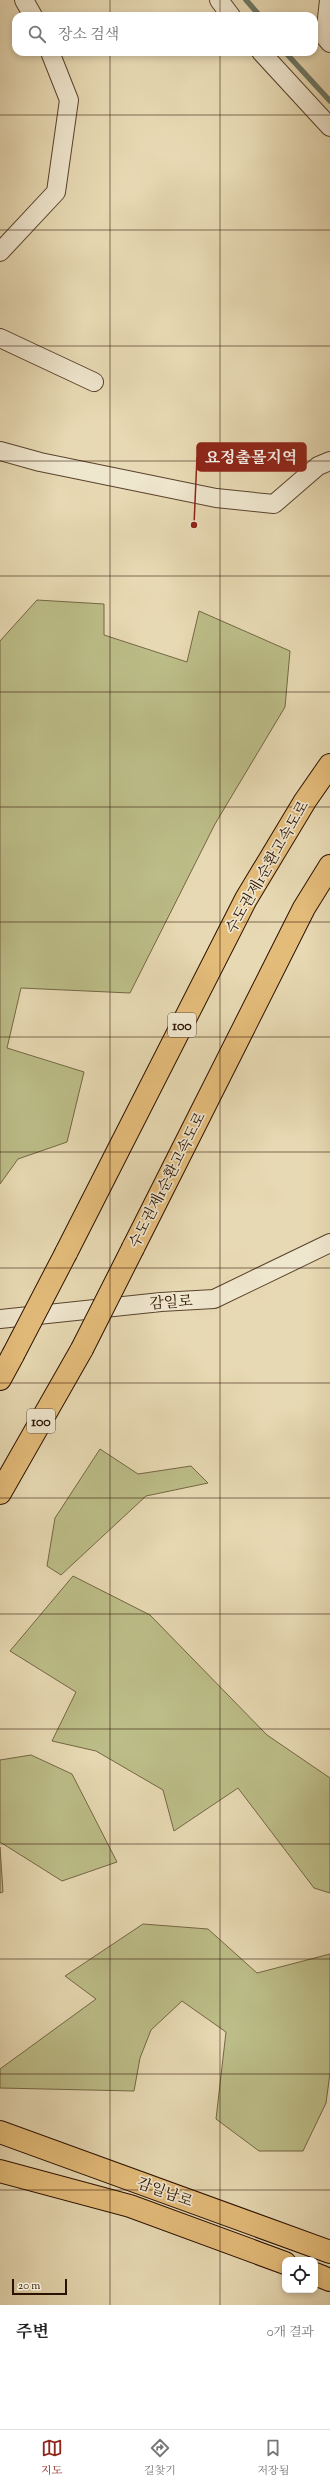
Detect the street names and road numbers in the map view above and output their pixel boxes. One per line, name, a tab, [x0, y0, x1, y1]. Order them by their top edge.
street label: 수도권제1순환고속도로	[222, 797, 315, 938]
road number: 100	[168, 1013, 196, 1037]
street label: 수도권제1순환고속도로	[125, 1109, 212, 1252]
street label: 감일로	[149, 1291, 194, 1315]
road number: 100	[27, 1409, 55, 1433]
street label: 감일남로	[134, 2174, 196, 2213]

